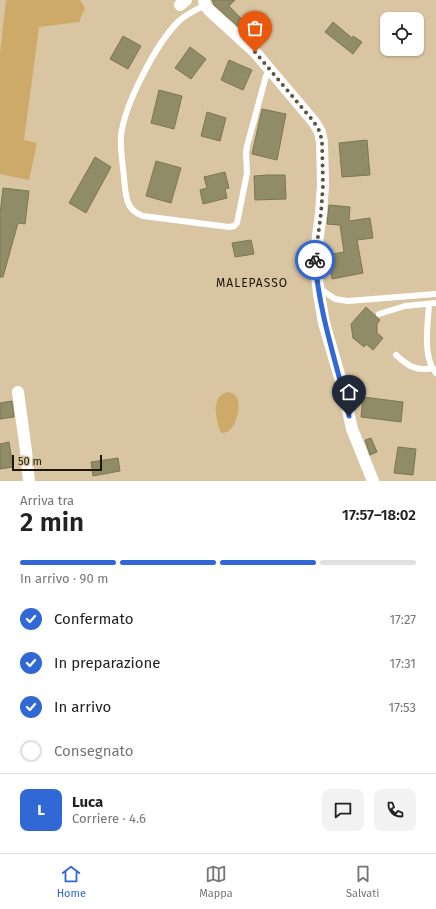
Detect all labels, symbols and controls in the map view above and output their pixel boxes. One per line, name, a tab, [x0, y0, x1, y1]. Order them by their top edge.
pin	[238, 11, 272, 52]
map controls	[380, 12, 424, 56]
button: locate	[380, 12, 424, 56]
icon: bag	[244, 17, 266, 39]
courier	[295, 240, 335, 280]
icon: bike	[304, 249, 326, 271]
district label: MALEPASSO	[216, 276, 288, 290]
pin	[332, 375, 366, 416]
icon: home	[338, 381, 360, 403]
scale bar	[12, 453, 102, 472]
text: 50 m	[18, 455, 42, 468]
text: Arriva tra	[20, 493, 74, 508]
text: 17:57–18:02	[342, 506, 416, 524]
text: 2 min	[20, 507, 84, 538]
text: In arrivo · 90 m	[20, 571, 108, 586]
icon: check	[20, 608, 42, 630]
text: Confermato	[54, 610, 133, 628]
text: 17:27	[389, 612, 416, 627]
icon: check	[20, 652, 42, 674]
text: In preparazione	[54, 654, 160, 672]
text: 17:31	[390, 656, 416, 671]
icon: check	[20, 696, 42, 718]
text: In arrivo	[54, 698, 111, 716]
text: 17:53	[389, 700, 416, 715]
text: Consegnato	[54, 742, 134, 760]
button: chat	[322, 789, 364, 831]
button: phone	[374, 789, 416, 831]
text: Luca	[72, 793, 103, 811]
text: L	[37, 801, 45, 819]
text: Corriere · 4.6	[72, 811, 146, 826]
tab: Home	[57, 863, 86, 900]
tab: Mappa	[199, 863, 233, 900]
tab: Salvati	[346, 863, 379, 900]

